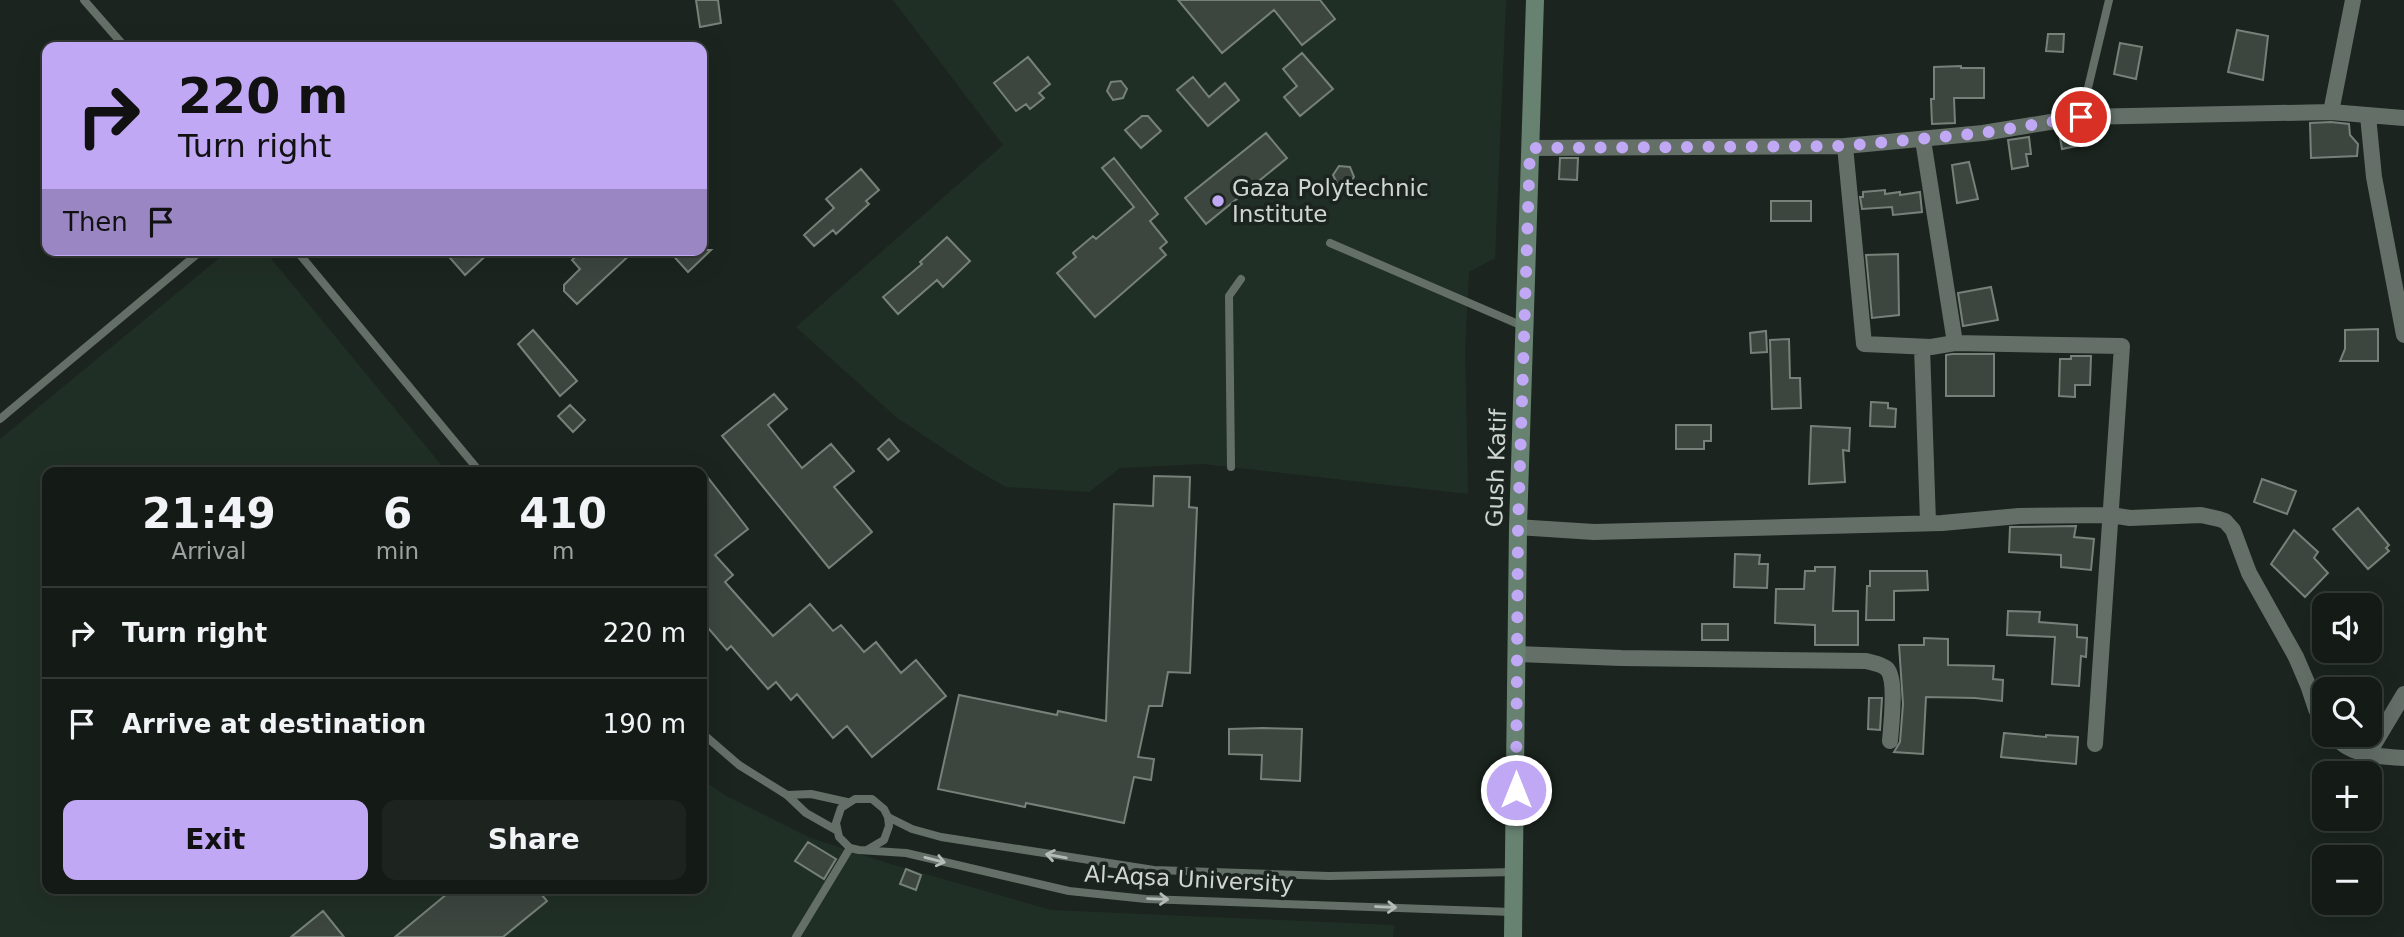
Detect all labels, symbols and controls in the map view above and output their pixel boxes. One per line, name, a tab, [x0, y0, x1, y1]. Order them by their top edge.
text: 220 m	[178, 68, 348, 125]
icon: right	[63, 70, 154, 161]
pin	[2051, 87, 2111, 147]
icon: arrive	[2062, 98, 2100, 136]
text: Turn right	[178, 127, 331, 165]
place label: Gaza Polytechnic Institute	[1232, 175, 1429, 227]
marker: Gaza Polytechnic Institute	[1210, 193, 1226, 209]
icon: arrive	[142, 203, 180, 241]
text: Then	[63, 207, 128, 237]
street label: Gush Katif	[1481, 407, 1511, 528]
text: 21:49	[142, 489, 276, 538]
text: 6	[383, 489, 412, 538]
text: 410	[519, 489, 607, 538]
text: Arrival	[172, 538, 246, 564]
text: min	[376, 538, 419, 564]
text: m	[552, 538, 574, 564]
map controls	[2312, 593, 2382, 915]
button: sound	[2312, 593, 2382, 663]
icon: right	[63, 614, 101, 652]
text: Turn right	[122, 618, 267, 648]
text: 220 m	[603, 618, 686, 648]
button: search	[2312, 677, 2382, 747]
icon: arrive	[63, 705, 101, 743]
text: Arrive at destination	[122, 709, 426, 739]
text: 190 m	[603, 709, 686, 739]
position arrow	[1479, 753, 1553, 827]
button: +	[2312, 761, 2382, 831]
button: Exit	[63, 800, 368, 880]
button: Share	[382, 800, 686, 880]
button: −	[2312, 845, 2382, 915]
one-way arrow	[1045, 848, 1068, 862]
one-way arrow	[923, 854, 946, 867]
street label: Al-Aqsa University	[1084, 861, 1294, 897]
one-way arrow	[1146, 893, 1169, 906]
one-way arrow	[1374, 901, 1397, 914]

